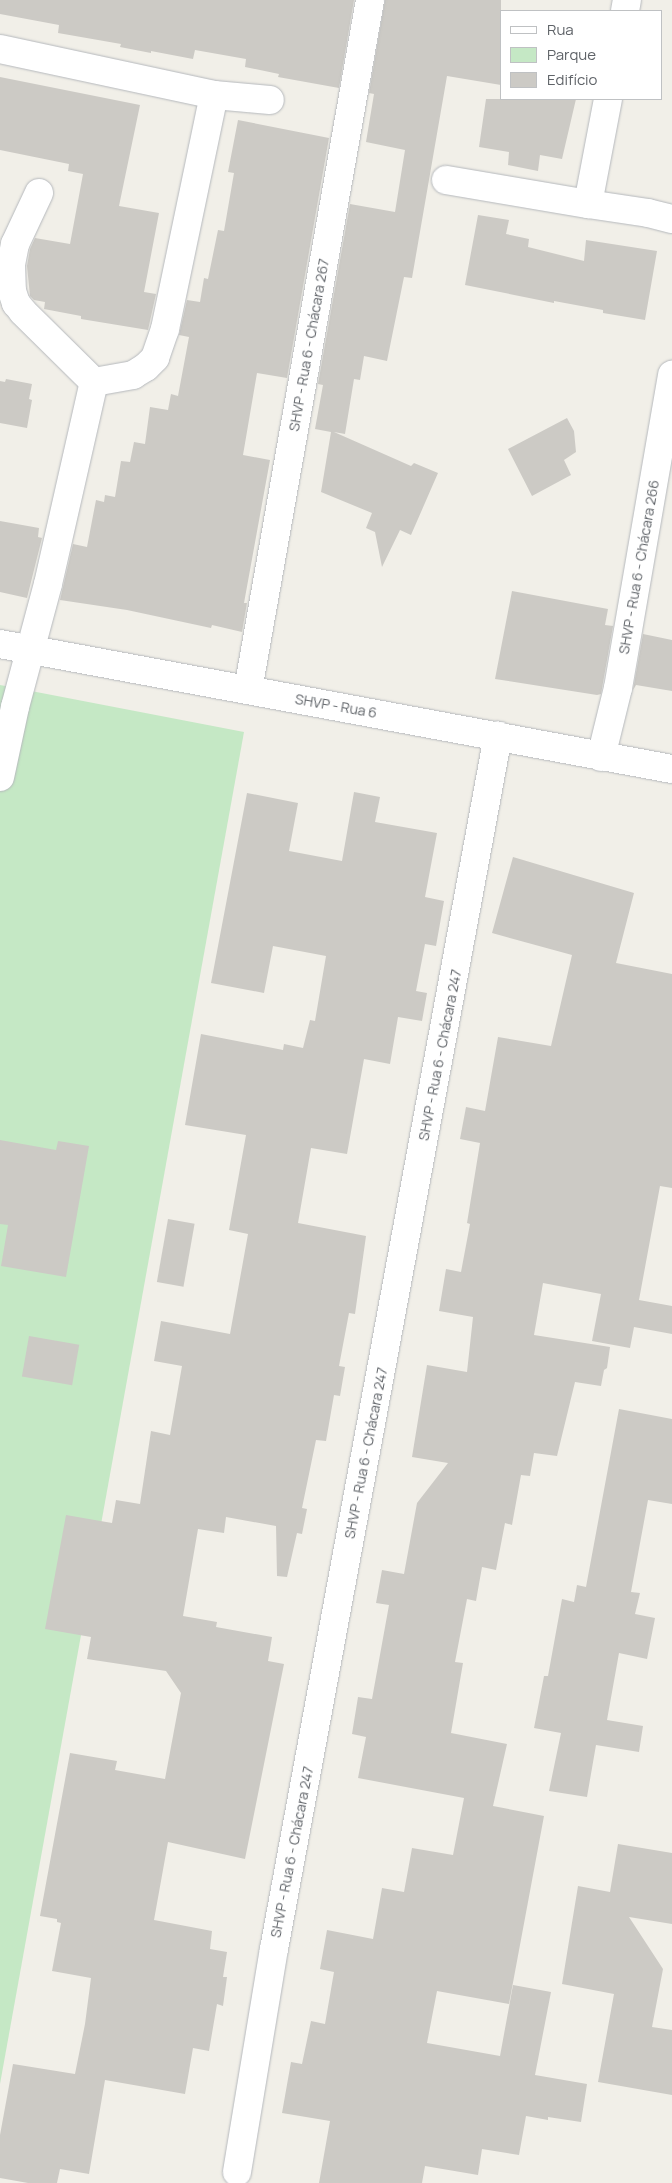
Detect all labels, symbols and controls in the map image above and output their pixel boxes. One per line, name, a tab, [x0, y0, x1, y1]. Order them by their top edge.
legend	[500, 10, 662, 100]
text: Rua	[547, 19, 574, 40]
text: Parque	[547, 44, 596, 65]
text: Edifício	[547, 69, 597, 90]
street label: SHVP - Rua 6 - Chácara 267	[286, 257, 332, 433]
street label: SHVP - Rua 6 - Chácara 266	[615, 478, 663, 656]
street label: SHVP - Rua 6	[294, 691, 378, 721]
street label: SHVP - Rua 6 - Chácara 247	[415, 968, 465, 1142]
street label: SHVP - Rua 6 - Chácara 247	[341, 1366, 391, 1540]
street label: SHVP - Rua 6 - Chácara 247	[267, 1765, 317, 1939]

